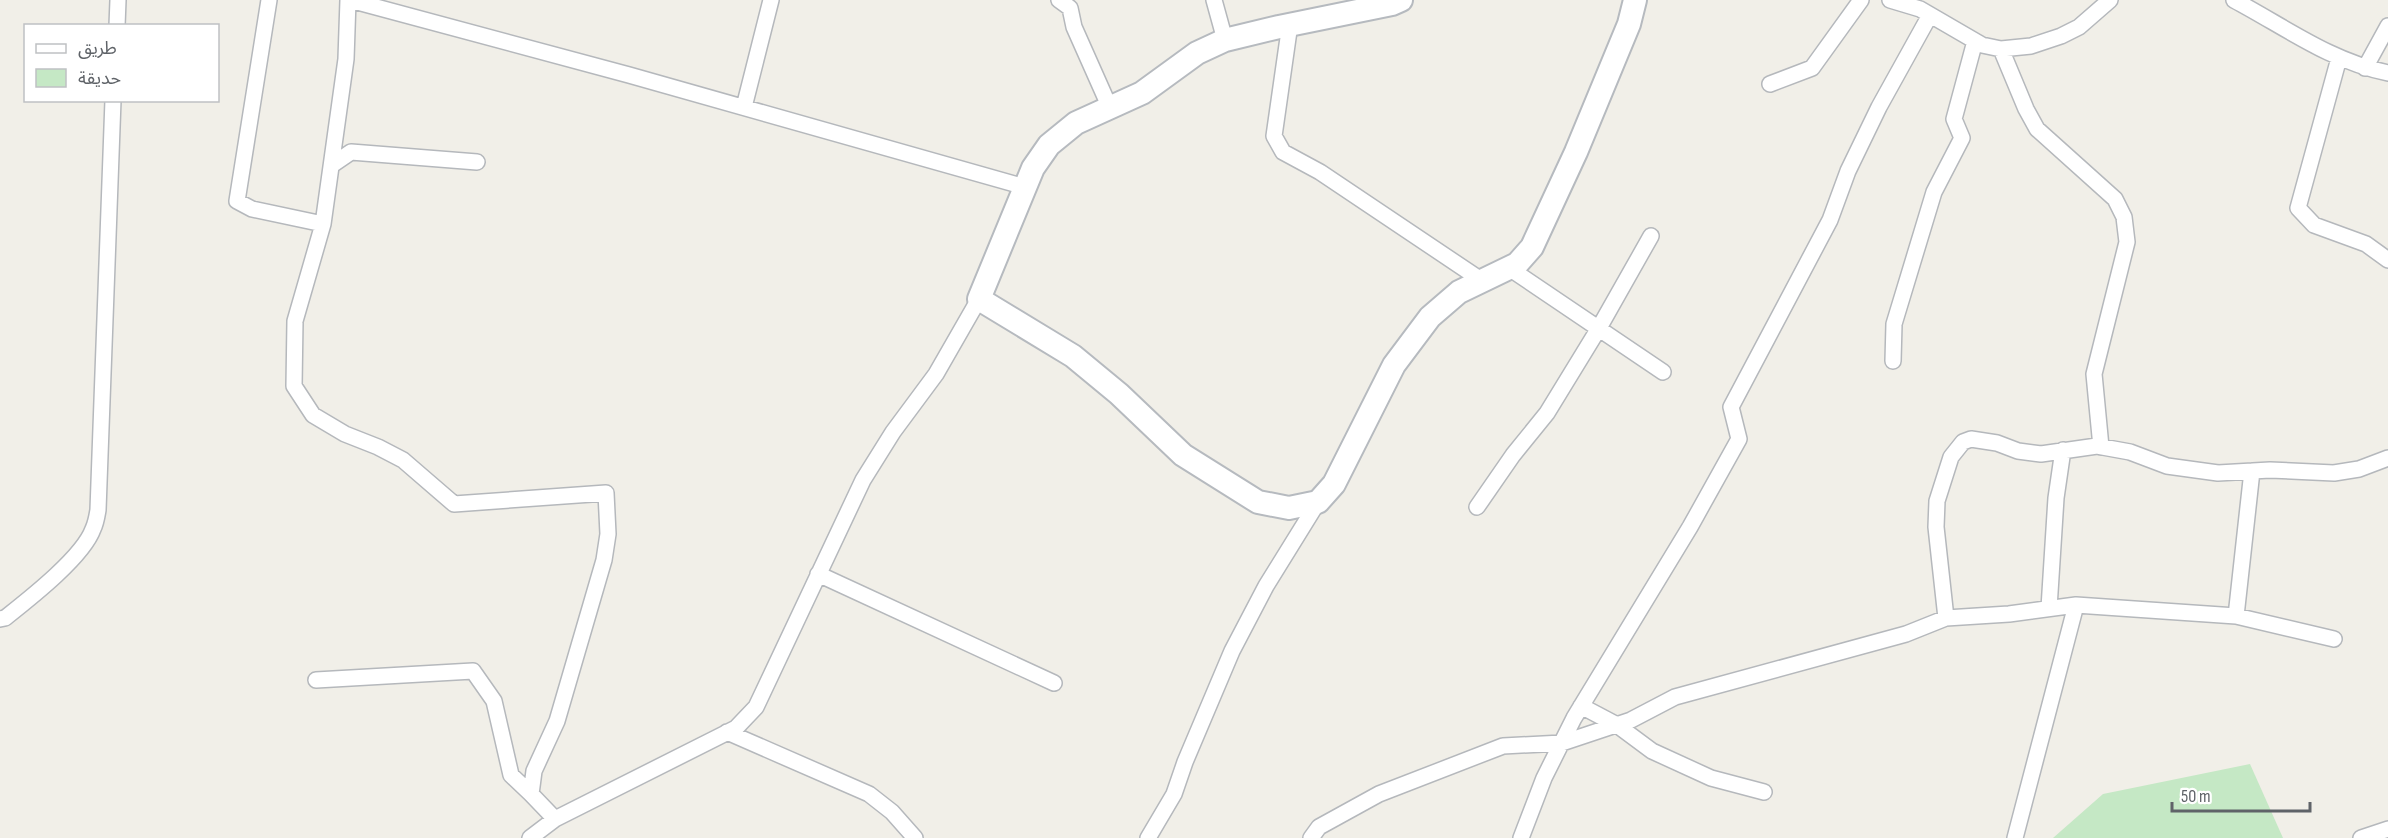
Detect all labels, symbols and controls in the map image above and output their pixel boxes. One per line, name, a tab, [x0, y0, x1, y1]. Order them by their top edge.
legend	[24, 24, 219, 102]
text: طريق	[78, 38, 117, 59]
text: حديقة	[78, 68, 121, 89]
scale bar	[2172, 775, 2310, 813]
text: 50 m	[2181, 786, 2211, 807]

